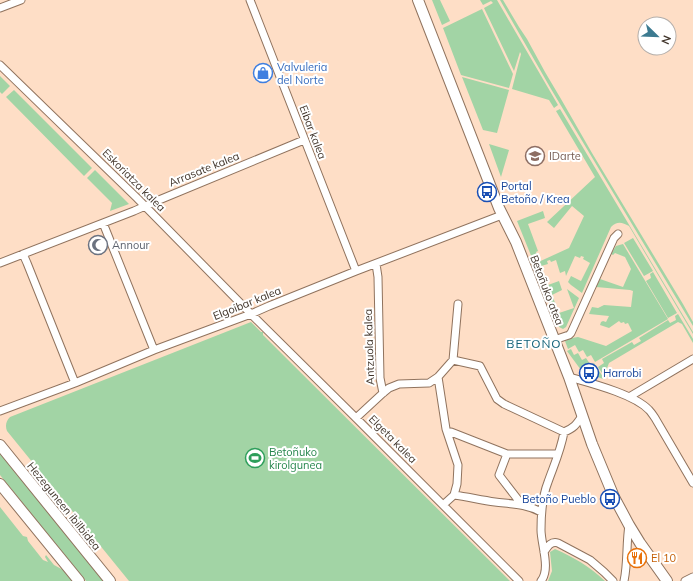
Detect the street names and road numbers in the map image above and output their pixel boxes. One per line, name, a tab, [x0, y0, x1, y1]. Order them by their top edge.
street label: Eibar kalea	[296, 103, 330, 161]
street label: Eskoriatza kalea	[100, 146, 168, 214]
street label: Arrasate kalea	[167, 149, 241, 189]
street label: Betoñuko atea	[527, 253, 567, 327]
street label: Elgoibar kalea	[211, 283, 283, 323]
street label: Antzuola kalea	[361, 309, 377, 385]
street label: Elgeta kalea	[366, 412, 420, 466]
street label: Hezeguneen ibilbidea	[24, 459, 104, 553]

